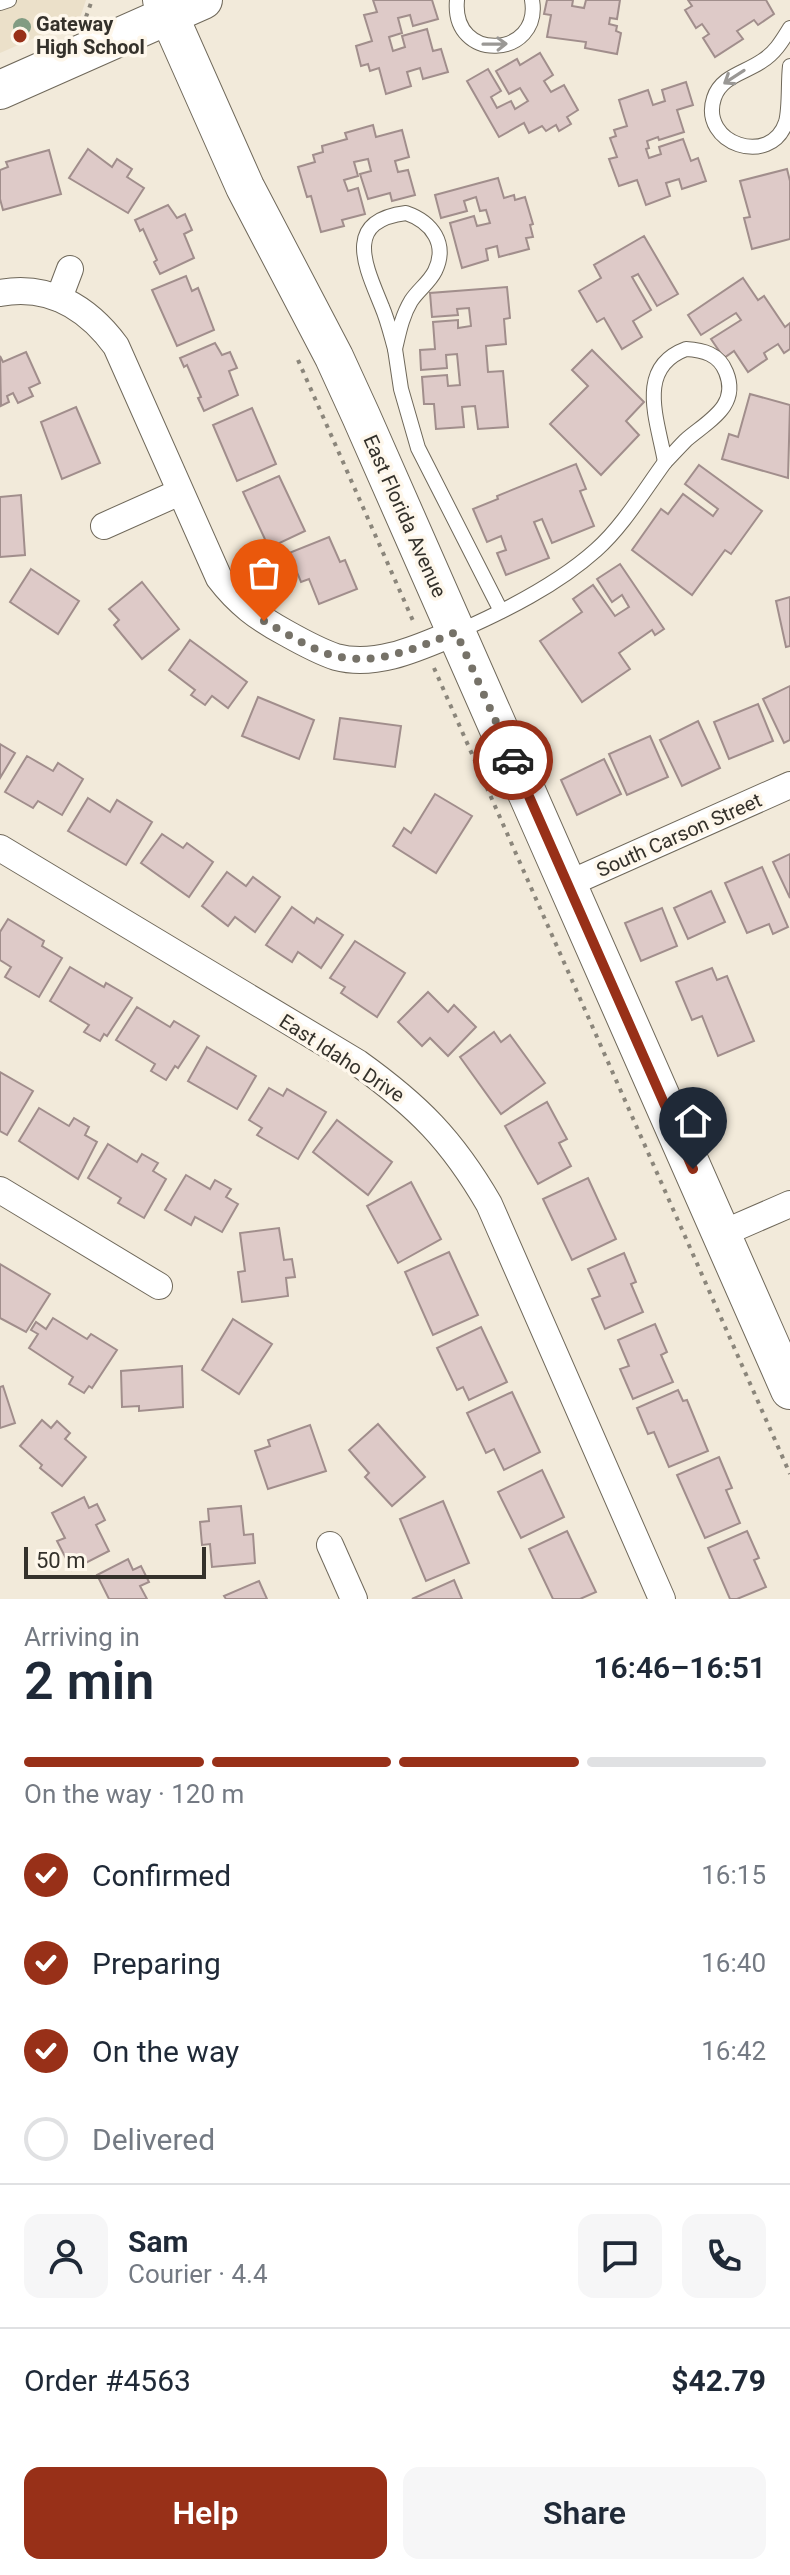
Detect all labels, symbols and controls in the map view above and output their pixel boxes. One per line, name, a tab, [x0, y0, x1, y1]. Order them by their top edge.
place label: Gateway High School	[36, 12, 145, 59]
marker: Gateway High School	[11, 27, 29, 45]
one-way arrow	[481, 36, 507, 52]
one-way arrow	[723, 70, 746, 86]
street label: East Florida Avenue	[358, 431, 452, 601]
pin	[230, 539, 298, 621]
icon: bag	[242, 551, 286, 595]
courier	[473, 720, 553, 800]
icon: car	[491, 738, 535, 782]
street label: South Carson Street	[593, 788, 765, 882]
street label: East Idaho Drive	[275, 1009, 409, 1107]
pin	[659, 1087, 727, 1169]
icon: home	[671, 1099, 715, 1143]
scale bar	[24, 1543, 206, 1579]
text: 50 m	[36, 1548, 85, 1573]
text: Arriving in	[24, 1622, 140, 1652]
text: 16:46–16:51	[593, 1650, 766, 1685]
text: 2 min	[24, 1651, 154, 1712]
text: On the way · 120 m	[24, 1779, 244, 1809]
icon: check	[24, 1853, 68, 1897]
text: Confirmed	[92, 1858, 231, 1893]
text: 16:15	[701, 1860, 766, 1890]
icon: check	[24, 1941, 68, 1985]
text: Preparing	[92, 1946, 221, 1981]
text: 16:40	[701, 1948, 766, 1978]
icon: check	[24, 2029, 68, 2073]
text: On the way	[92, 2034, 239, 2069]
text: 16:42	[701, 2036, 766, 2066]
text: Delivered	[92, 2122, 215, 2157]
button: person	[24, 2214, 108, 2298]
button: chat	[578, 2214, 662, 2298]
button: phone	[682, 2214, 766, 2298]
text: Sam	[128, 2224, 189, 2259]
text: Courier · 4.4	[128, 2259, 268, 2289]
text: Order #4563	[24, 2363, 191, 2398]
text: $42.79	[671, 2363, 766, 2398]
button: Help	[24, 2467, 387, 2559]
button: Share	[403, 2467, 766, 2559]

